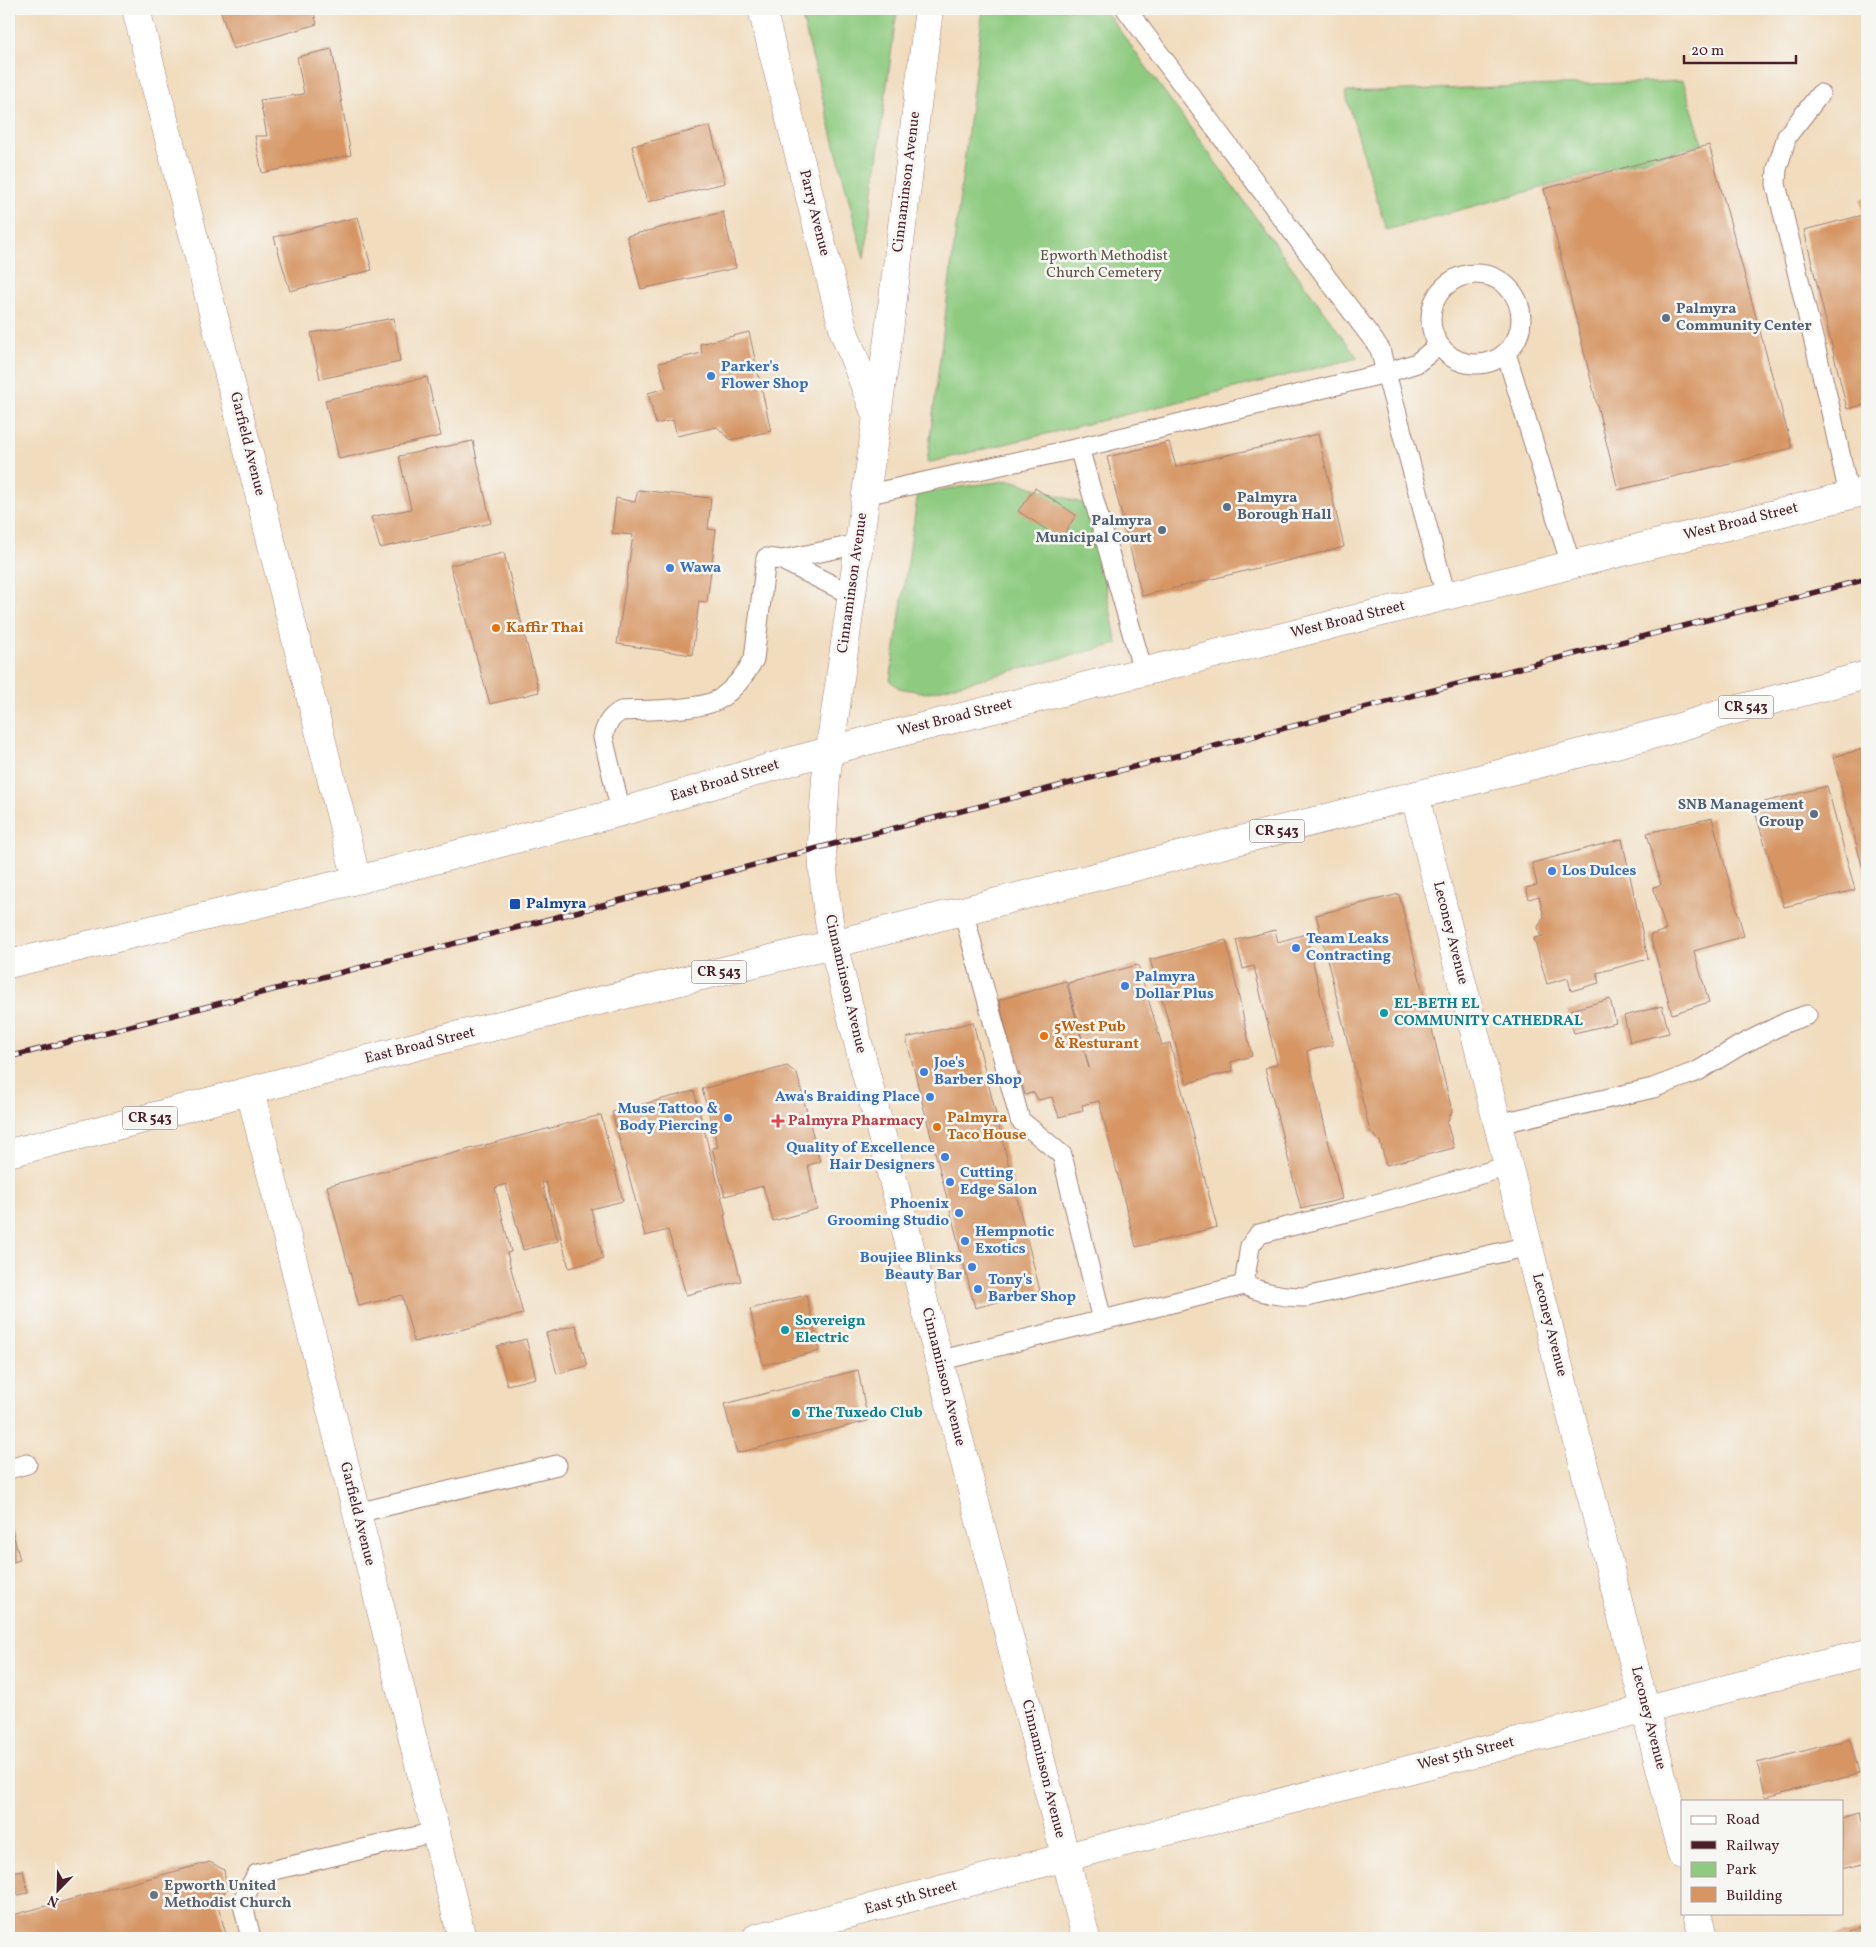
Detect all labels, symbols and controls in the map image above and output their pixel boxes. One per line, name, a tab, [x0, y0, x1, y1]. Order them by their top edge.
scale bar	[1684, 32, 1796, 64]
text: 20 m	[1691, 41, 1724, 62]
street label: Cinnaminson Avenue	[888, 110, 926, 254]
street label: Parry Avenue	[793, 168, 835, 258]
park label: Epworth Methodist Church Cemetery	[1040, 246, 1168, 284]
place label: Palmyra Community Center	[1676, 299, 1812, 337]
marker: Palmyra Community Center	[1660, 312, 1672, 324]
place label: Parker's Flower Shop	[721, 357, 808, 395]
marker: Parker's Flower Shop	[705, 370, 717, 382]
street label: Garfield Avenue	[224, 390, 270, 498]
place label: Palmyra Borough Hall	[1237, 488, 1332, 526]
street label: West Broad Street	[1681, 498, 1801, 546]
marker: Palmyra Borough Hall	[1221, 501, 1233, 513]
street label: Cinnaminson Avenue	[833, 511, 873, 655]
place label: Palmyra Municipal Court	[1036, 511, 1152, 549]
marker: Palmyra Municipal Court	[1156, 524, 1168, 536]
place label: Wawa	[680, 558, 721, 579]
marker: Wawa	[664, 562, 676, 574]
street label: West Broad Street	[1288, 596, 1408, 644]
place label: Kaffir Thai	[506, 618, 584, 639]
marker: Kaffir Thai	[490, 622, 502, 634]
street label: West Broad Street	[895, 694, 1015, 742]
road number: CR 543	[1718, 696, 1774, 719]
street label: East Broad Street	[668, 754, 782, 808]
place label: SNB Management Group	[1678, 795, 1804, 833]
marker: SNB Management Group	[1808, 808, 1820, 820]
road number: CR 543	[1250, 819, 1304, 842]
place label: Los Dulces	[1562, 861, 1636, 882]
marker: Los Dulces	[1546, 865, 1558, 877]
street label: Leconey Avenue	[1427, 879, 1473, 987]
place label: Palmyra	[526, 894, 586, 915]
marker: Palmyra	[508, 897, 522, 911]
street label: Cinnaminson Avenue	[819, 913, 871, 1055]
place label: Team Leaks Contracting	[1306, 929, 1391, 967]
marker: Team Leaks Contracting	[1290, 942, 1302, 954]
road number: CR 543	[692, 960, 746, 984]
place label: Palmyra Dollar Plus	[1135, 967, 1214, 1005]
marker: Palmyra Dollar Plus	[1119, 980, 1131, 992]
place label: EL-BETH EL COMMUNITY CATHEDRAL	[1394, 994, 1583, 1032]
marker: EL-BETH EL COMMUNITY CATHEDRAL	[1378, 1007, 1390, 1019]
place label: 5West Pub & Resturant	[1054, 1017, 1139, 1055]
street label: East Broad Street	[363, 1022, 477, 1070]
marker: 5West Pub & Resturant	[1038, 1030, 1050, 1042]
place label: Joe's Barber Shop	[933, 1053, 1022, 1091]
marker: Joe's Barber Shop	[918, 1066, 930, 1078]
place label: Awa's Braiding Place	[775, 1087, 920, 1108]
marker: Awa's Braiding Place	[924, 1091, 936, 1103]
place label: Muse Tattoo & Body Piercing	[618, 1099, 718, 1137]
road number: CR 543	[122, 1106, 178, 1130]
place label: Palmyra Taco House	[947, 1108, 1027, 1146]
place label: Palmyra Pharmacy	[788, 1111, 925, 1132]
marker: Muse Tattoo & Body Piercing	[722, 1112, 734, 1124]
marker: Palmyra Pharmacy	[772, 1115, 784, 1127]
marker: Palmyra Taco House	[931, 1121, 943, 1133]
place label: Quality of Excellence Hair Designers	[786, 1138, 935, 1176]
marker: Quality of Excellence Hair Designers	[939, 1151, 951, 1163]
place label: Cutting Edge Salon	[960, 1163, 1038, 1201]
marker: Cutting Edge Salon	[944, 1176, 956, 1188]
place label: Phoenix Grooming Studio	[827, 1194, 950, 1232]
marker: Phoenix Grooming Studio	[953, 1207, 965, 1219]
place label: Hempnotic Exotics	[975, 1222, 1054, 1260]
marker: Hempnotic Exotics	[959, 1235, 971, 1247]
place label: Boujiee Blinks Beauty Bar	[860, 1248, 962, 1286]
marker: Boujiee Blinks Beauty Bar	[966, 1261, 978, 1273]
place label: Tony's Barber Shop	[988, 1270, 1076, 1308]
street label: Leconey Avenue	[1526, 1271, 1572, 1379]
marker: Tony's Barber Shop	[972, 1283, 984, 1295]
street label: Cinnaminson Avenue	[916, 1306, 970, 1448]
place label: Sovereign Electric	[795, 1311, 866, 1349]
marker: Sovereign Electric	[779, 1324, 791, 1336]
place label: The Tuxedo Club	[806, 1403, 923, 1424]
marker: The Tuxedo Club	[790, 1407, 802, 1419]
street label: Garfield Avenue	[334, 1460, 380, 1568]
street label: Leconey Avenue	[1625, 1664, 1671, 1772]
street label: Cinnaminson Avenue	[1016, 1698, 1070, 1840]
street label: West 5th Street	[1415, 1732, 1517, 1776]
legend	[1681, 1800, 1844, 1914]
text: Road	[1726, 1810, 1760, 1831]
text: Railway	[1726, 1836, 1779, 1857]
text: Park	[1726, 1860, 1757, 1881]
north arrow	[32, 1864, 82, 1914]
place label: Epworth United Methodist Church	[164, 1876, 292, 1914]
street label: East 5th Street	[862, 1876, 960, 1920]
text: Building	[1726, 1886, 1783, 1907]
marker: Epworth United Methodist Church	[148, 1889, 160, 1901]
text: N	[45, 1890, 62, 1911]

